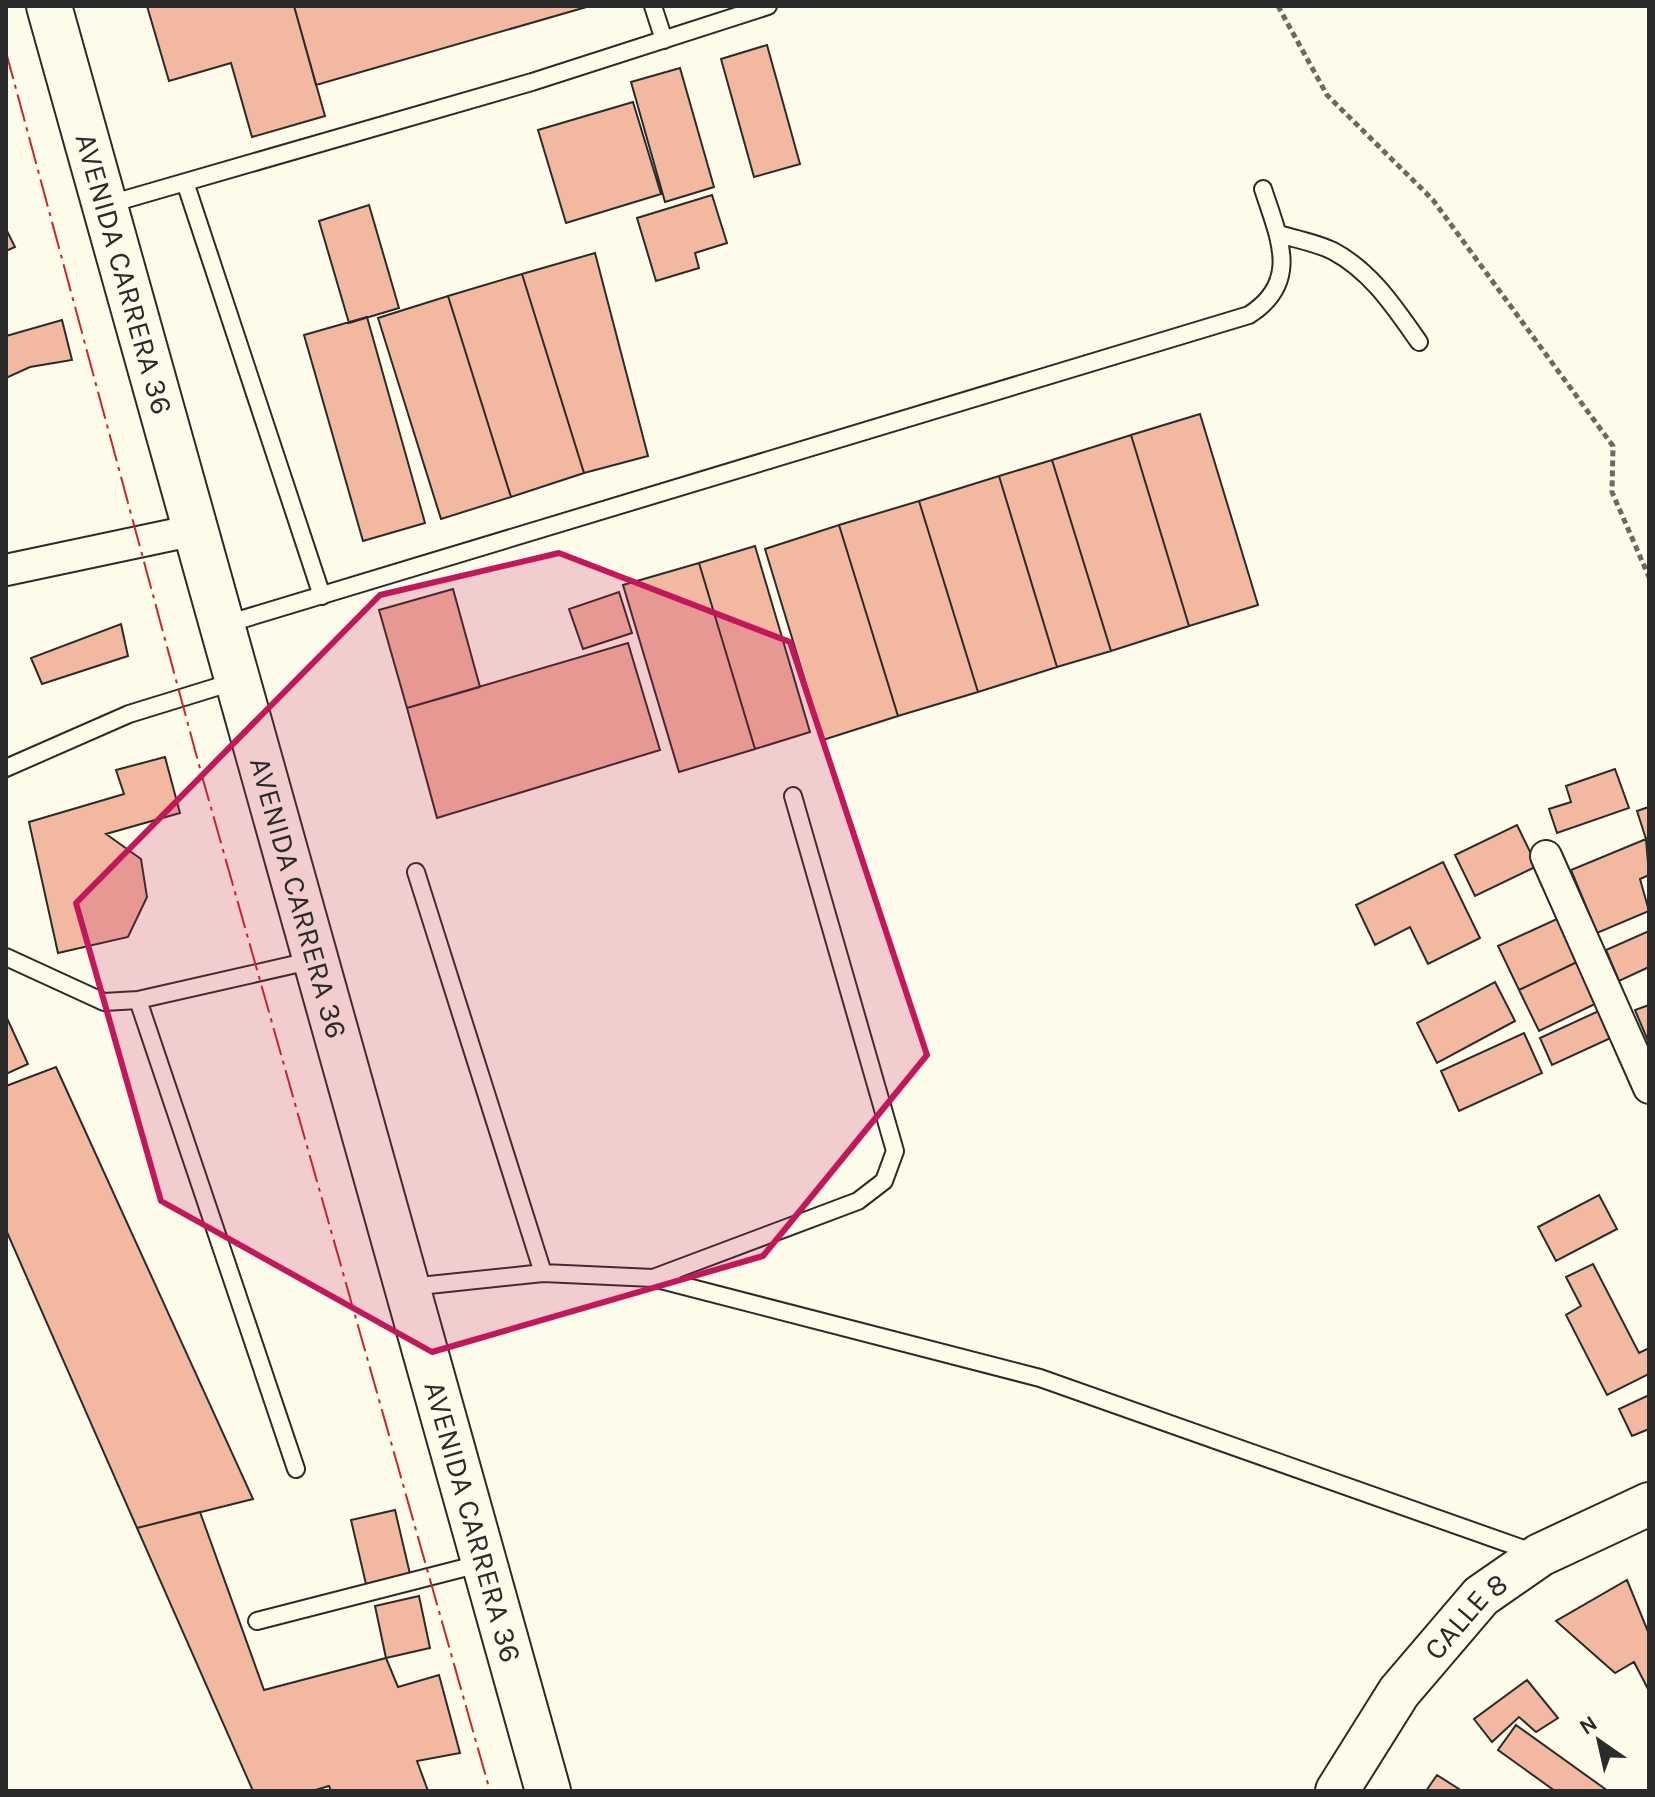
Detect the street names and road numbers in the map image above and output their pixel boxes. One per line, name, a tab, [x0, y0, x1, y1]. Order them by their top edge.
street label: AVENIDA CARRERA 36	[67, 129, 180, 418]
street label: AVENIDA CARRERA 36	[242, 753, 355, 1042]
street label: AVENIDA CARRERA 36	[416, 1377, 529, 1667]
street label: CALLE 8	[1417, 1565, 1514, 1667]

